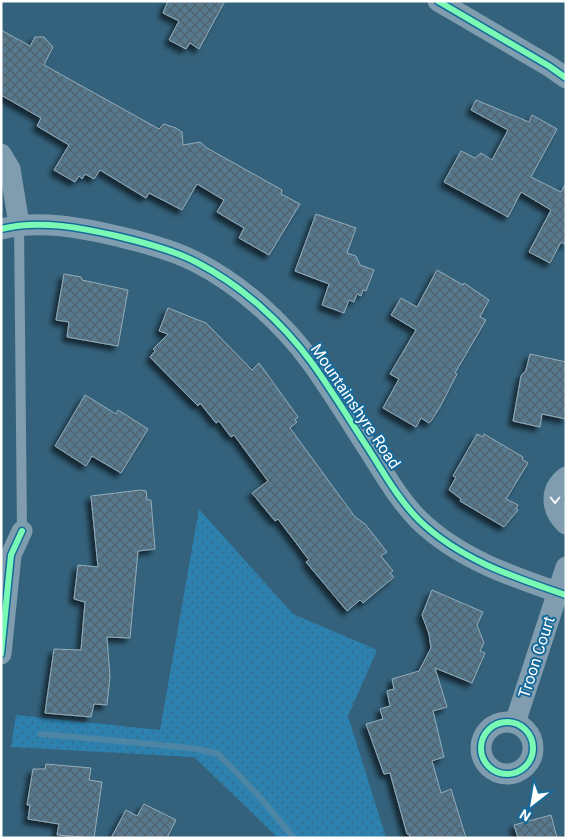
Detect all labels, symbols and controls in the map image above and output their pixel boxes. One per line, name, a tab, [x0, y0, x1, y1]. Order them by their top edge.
street label: Mountainshyre Road	[307, 340, 404, 472]
one-way arrow	[550, 497, 560, 505]
street label: Troon Court	[514, 614, 559, 700]
north arrow	[507, 779, 557, 829]
text: N	[517, 806, 534, 825]

